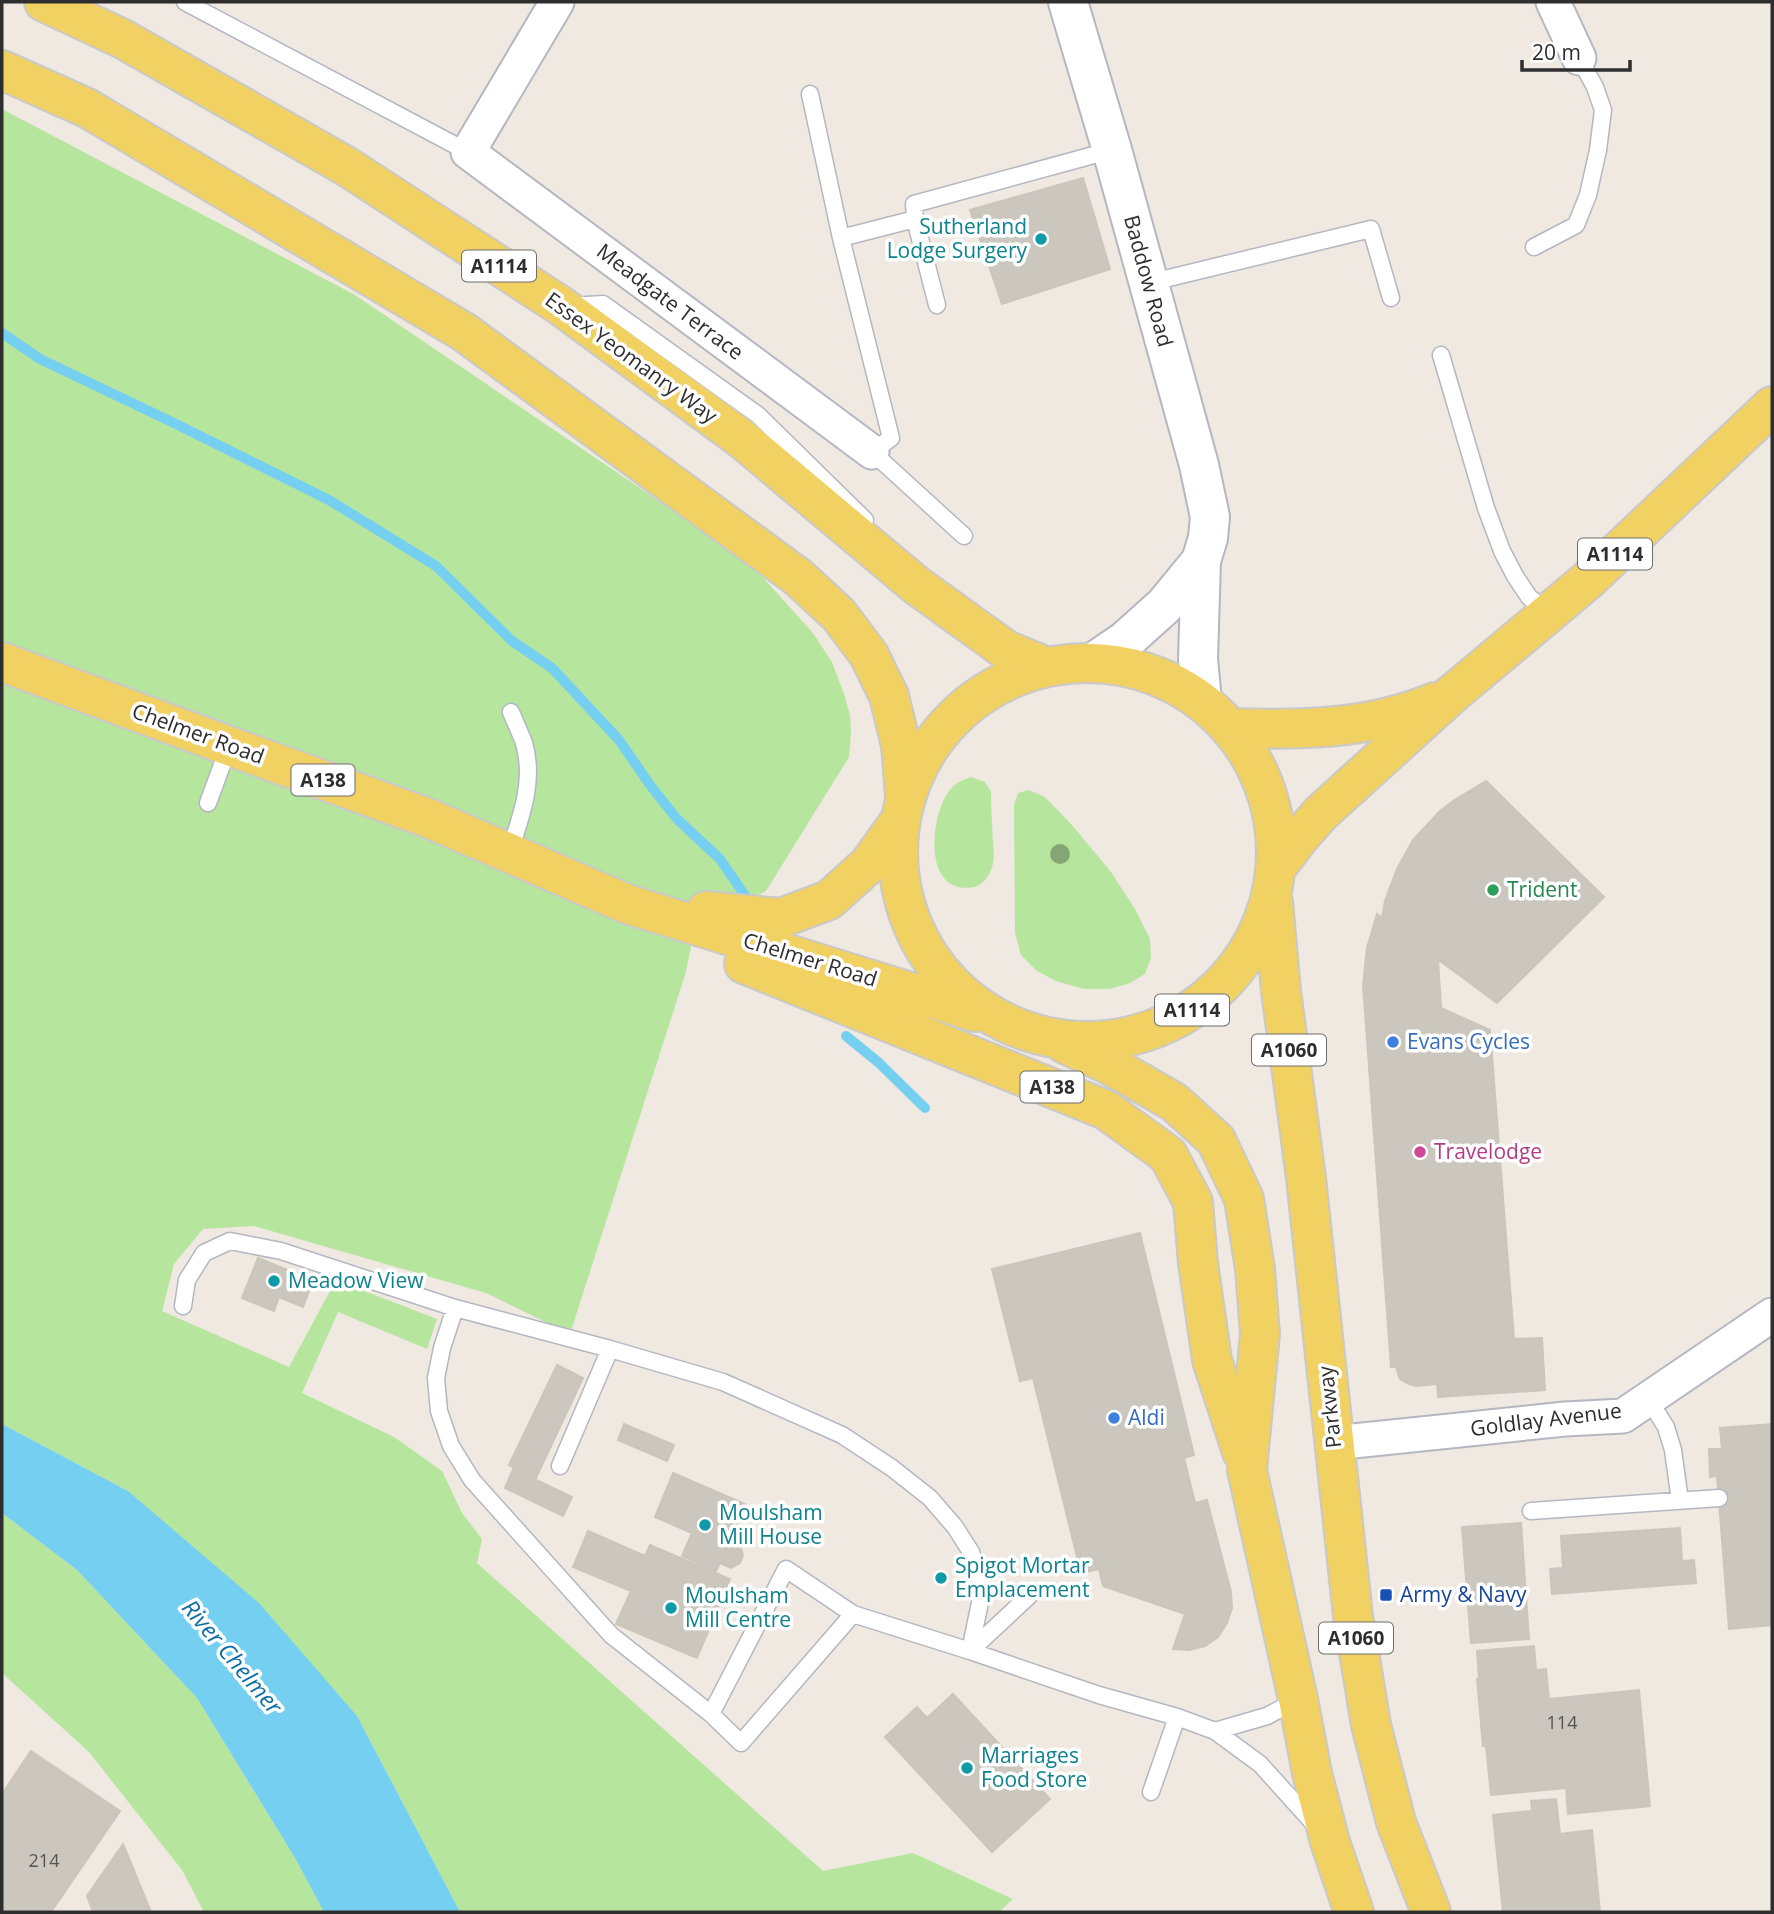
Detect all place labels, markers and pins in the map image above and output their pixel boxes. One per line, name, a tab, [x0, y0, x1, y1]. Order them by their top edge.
place label: Sutherland Lodge Surgery	[887, 212, 1027, 264]
marker: Sutherland Lodge Surgery	[1033, 231, 1049, 247]
place label: Trident	[1507, 875, 1577, 903]
marker: Trident	[1485, 882, 1501, 898]
place label: Evans Cycles	[1407, 1027, 1530, 1055]
marker: Evans Cycles	[1385, 1034, 1401, 1050]
place label: Travelodge	[1434, 1137, 1542, 1165]
marker: Travelodge	[1412, 1144, 1428, 1160]
place label: Meadow View	[288, 1266, 424, 1294]
marker: Meadow View	[266, 1273, 282, 1289]
place label: Aldi	[1128, 1403, 1165, 1431]
marker: Aldi	[1106, 1410, 1122, 1426]
place label: Moulsham Mill House	[719, 1498, 823, 1550]
marker: Moulsham Mill House	[697, 1517, 713, 1533]
place label: Spigot Mortar Emplacement	[955, 1551, 1090, 1603]
marker: Spigot Mortar Emplacement	[933, 1570, 949, 1586]
place label: Army & Navy	[1400, 1580, 1527, 1608]
place label: Moulsham Mill Centre	[685, 1581, 791, 1633]
marker: Army & Navy	[1378, 1587, 1394, 1603]
marker: Moulsham Mill Centre	[663, 1600, 679, 1616]
place label: Marriages Food Store	[981, 1741, 1087, 1793]
marker: Marriages Food Store	[959, 1760, 975, 1776]

